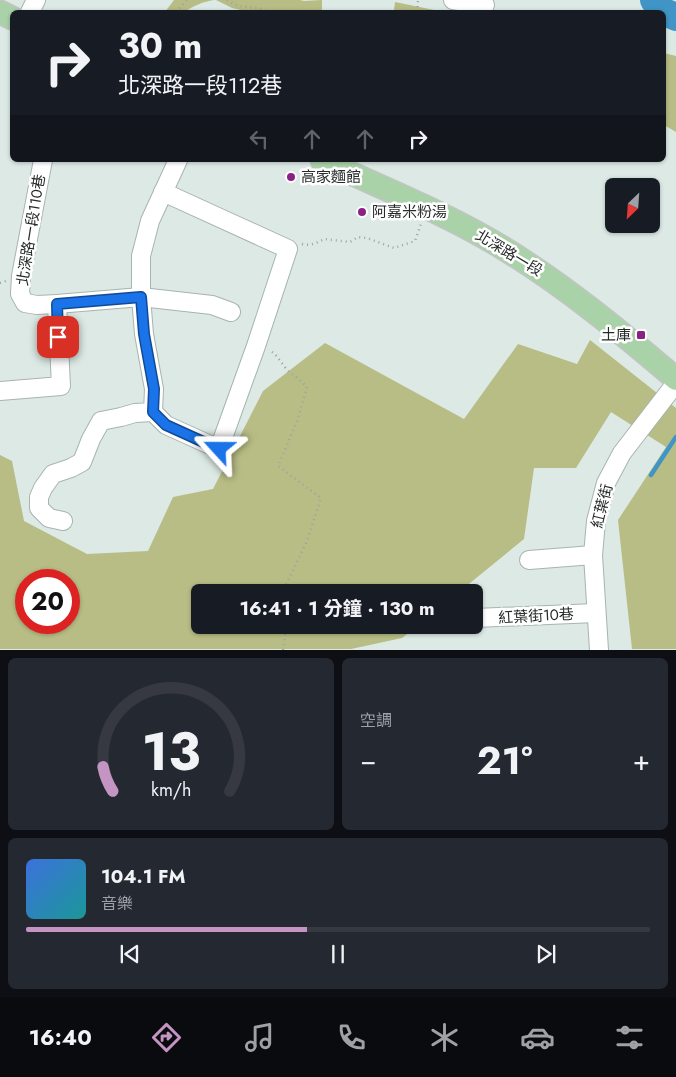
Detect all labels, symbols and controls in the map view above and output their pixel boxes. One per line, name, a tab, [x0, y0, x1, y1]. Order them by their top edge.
text: 30 m	[118, 21, 202, 71]
icon: right	[35, 30, 100, 95]
text: 北深路一段112巷	[118, 69, 282, 101]
icon: left	[245, 125, 273, 153]
icon: ahead	[298, 125, 326, 153]
icon: ahead	[351, 125, 379, 153]
icon: right	[404, 125, 432, 153]
place label: 高家麵館	[301, 166, 361, 188]
marker: 高家麵館	[285, 171, 297, 183]
street label: 北深路一段110巷	[11, 173, 51, 287]
north arrow	[605, 178, 660, 232]
map controls	[605, 178, 660, 233]
place label: 阿嘉米粉湯	[372, 201, 447, 223]
marker: 阿嘉米粉湯	[356, 206, 368, 218]
street label: 北深路一段	[471, 224, 547, 282]
pin	[37, 316, 79, 358]
icon: arrive	[44, 323, 72, 351]
place label: 土庫	[601, 324, 631, 346]
marker: 土庫	[635, 329, 647, 341]
position arrow	[192, 422, 244, 474]
street label: 紅葉街	[586, 481, 618, 531]
speed limit sign: 20	[15, 569, 80, 634]
text: 16:41 · 1 分鐘 · 130 m	[239, 595, 435, 622]
street label: 紅葉街10巷	[498, 603, 574, 629]
text: 空調	[360, 709, 392, 732]
text: 13	[142, 714, 200, 790]
text: 21°	[477, 733, 532, 788]
text: −	[360, 740, 377, 781]
text: +	[633, 740, 650, 781]
text: km/h	[151, 777, 191, 803]
text: 104.1 FM	[101, 863, 185, 890]
text: 音樂	[101, 892, 133, 915]
icon: previous	[116, 940, 144, 968]
icon: pause	[324, 940, 352, 968]
icon: next	[532, 940, 560, 968]
icon: directions	[149, 1020, 184, 1055]
icon: music	[242, 1020, 277, 1055]
icon: phone	[334, 1020, 369, 1055]
icon: climate	[427, 1020, 462, 1055]
icon: car	[520, 1020, 555, 1055]
icon: filters	[612, 1020, 647, 1055]
text: 16:40	[29, 1021, 92, 1053]

